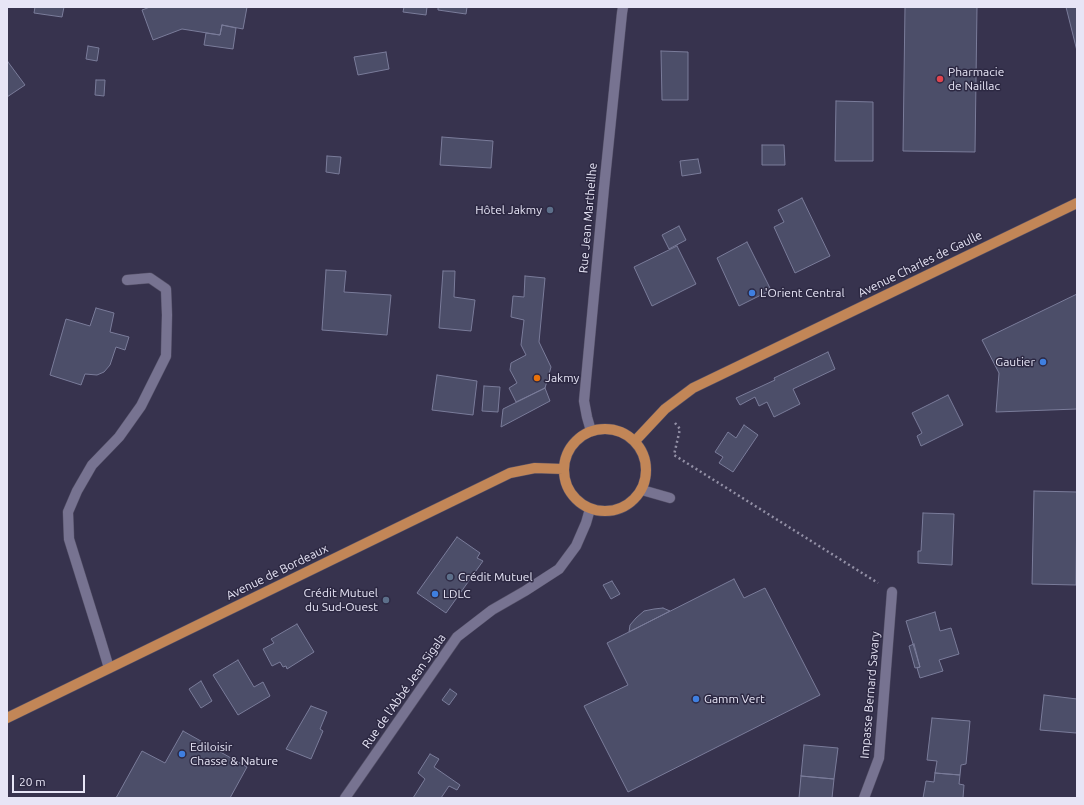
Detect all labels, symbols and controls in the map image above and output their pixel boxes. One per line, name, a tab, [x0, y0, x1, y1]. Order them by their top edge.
place label: Pharmacie de Naillac	[948, 65, 1004, 93]
marker: Pharmacie de Naillac	[935, 74, 945, 84]
street label: Rue Jean Martheilhe	[576, 162, 600, 274]
place label: Hôtel Jakmy	[475, 203, 542, 217]
marker: Hôtel Jakmy	[545, 205, 555, 215]
street label: Avenue Charles de Gaulle	[856, 228, 984, 300]
place label: L'Orient Central	[760, 286, 845, 300]
marker: L'Orient Central	[747, 288, 757, 298]
place label: Gautier	[995, 355, 1035, 369]
marker: Gautier	[1038, 357, 1048, 367]
place label: Jakmy	[545, 371, 579, 385]
marker: Jakmy	[532, 373, 542, 383]
street label: Avenue de Bordeaux	[224, 541, 330, 603]
place label: Crédit Mutuel	[458, 570, 533, 584]
marker: Crédit Mutuel	[445, 572, 455, 582]
place label: Crédit Mutuel du Sud-Ouest	[303, 586, 378, 614]
place label: LDLC	[443, 587, 471, 601]
marker: LDLC	[430, 589, 440, 599]
marker: Crédit Mutuel du Sud-Ouest	[381, 595, 391, 605]
street label: Rue de l'Abbé Jean Sigala	[359, 631, 449, 751]
street label: Impasse Bernard Savary	[857, 631, 883, 759]
place label: Gamm Vert	[704, 692, 765, 706]
marker: Gamm Vert	[691, 694, 701, 704]
place label: Ediloisir Chasse & Nature	[190, 740, 278, 768]
marker: Ediloisir Chasse & Nature	[177, 749, 187, 759]
scale bar	[14, 767, 87, 793]
text: 20 m	[19, 775, 46, 788]

